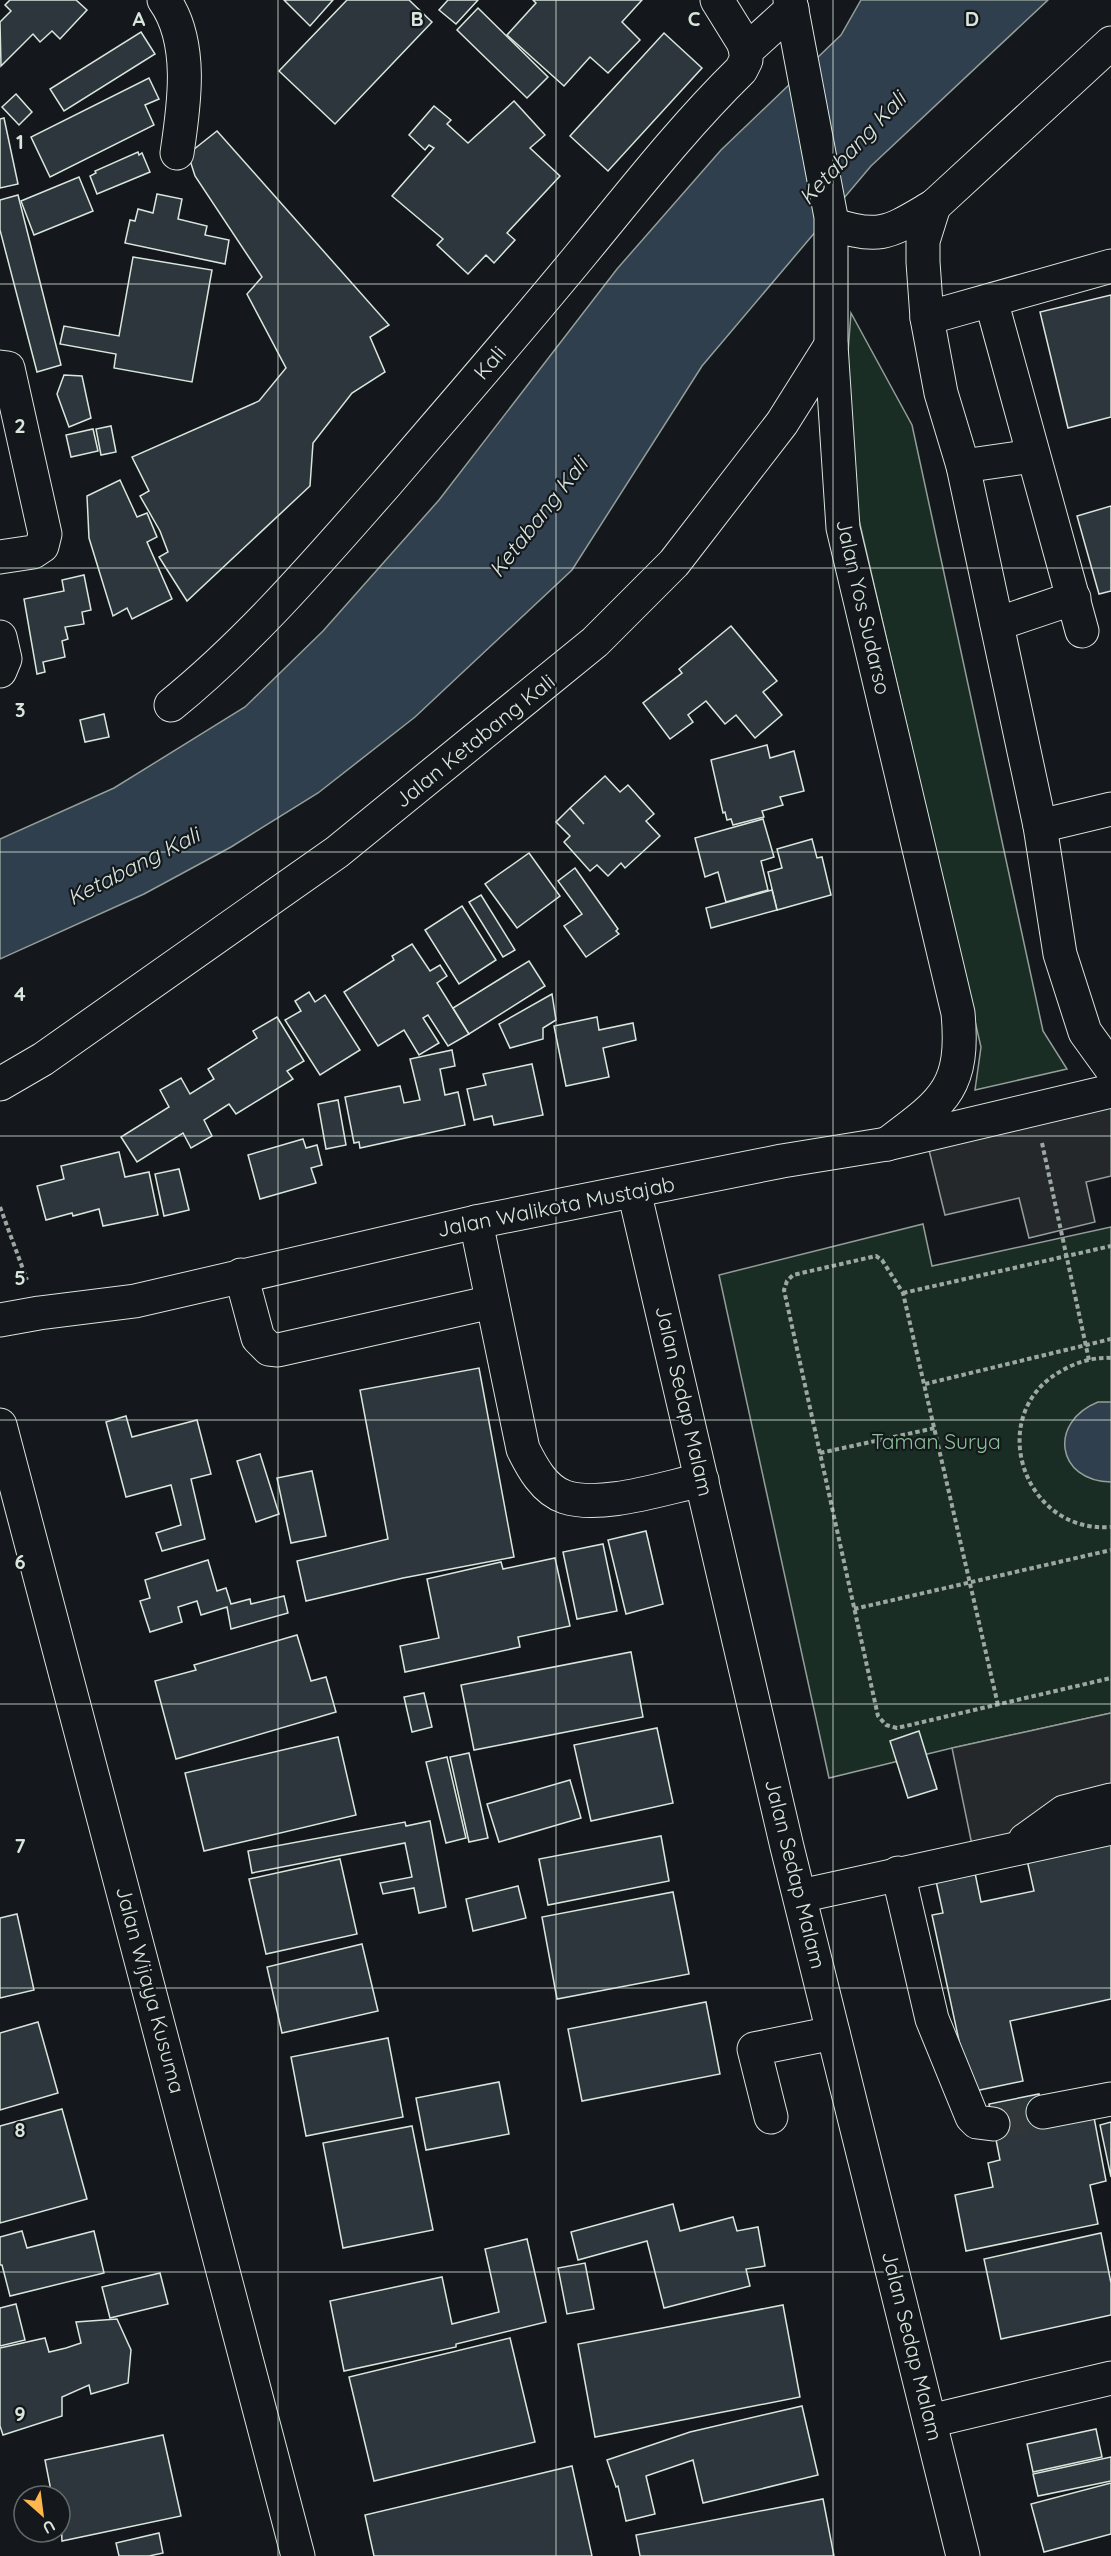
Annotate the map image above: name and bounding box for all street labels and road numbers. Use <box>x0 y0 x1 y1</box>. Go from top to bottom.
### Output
street label: Kali <box>468 340 511 385</box>
street label: Jalan Yos Sudarso <box>831 517 897 697</box>
street label: Jalan Ketabang Kali <box>389 668 560 813</box>
street label: Jalan Walikota Mustajab <box>435 1170 677 1242</box>
street label: Jalan Sedap Malam <box>650 1303 720 1498</box>
street label: Jalan Sedap Malam <box>760 1776 832 1971</box>
street label: Jalan Wijaya Kusuma <box>111 1883 191 2096</box>
street label: Jalan Sedap Malam <box>877 2248 949 2443</box>

